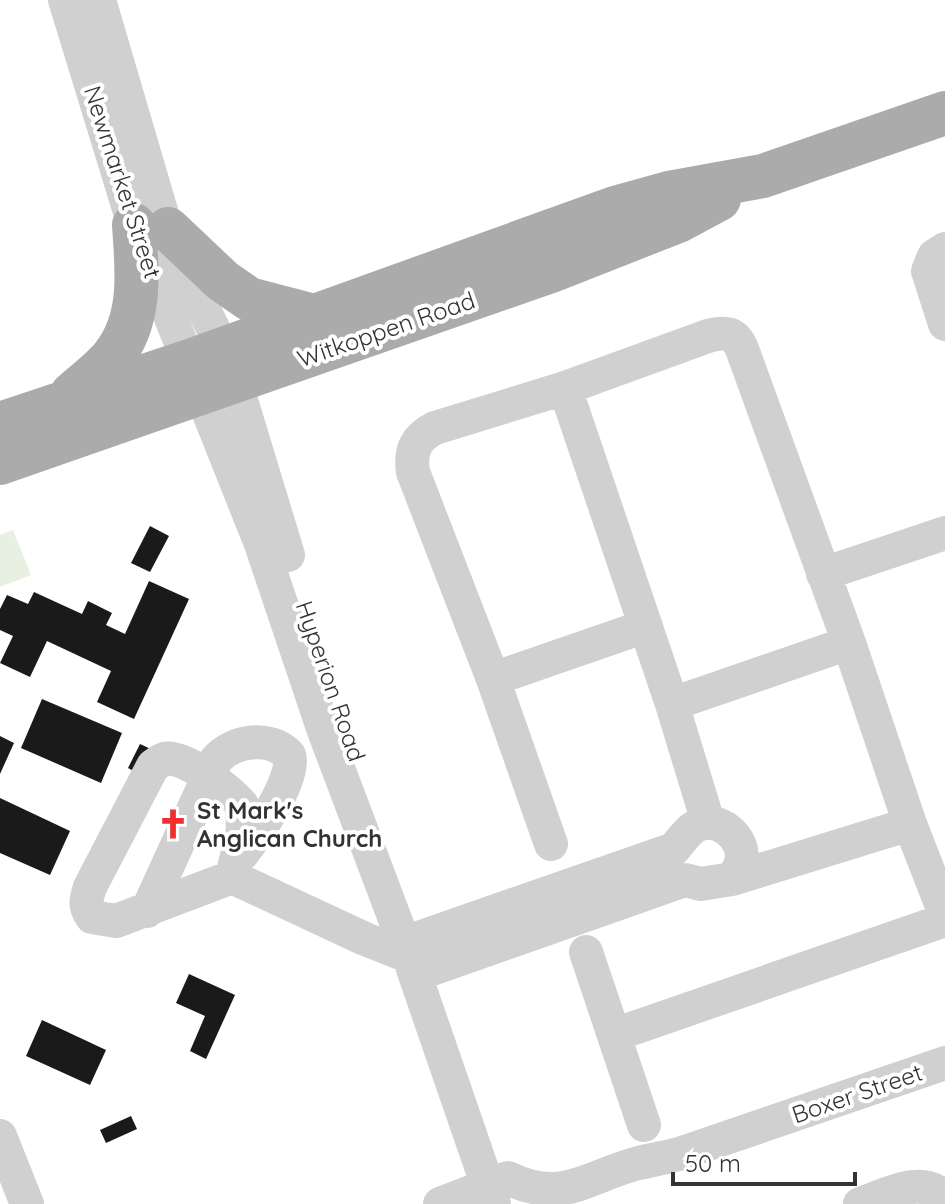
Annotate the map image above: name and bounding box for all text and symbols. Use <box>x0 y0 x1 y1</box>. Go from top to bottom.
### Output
street label: Newmarket Street <box>78 82 168 282</box>
street label: Witkoppen Road <box>293 285 479 373</box>
street label: Hyperion Road <box>289 597 373 765</box>
place label: St Mark's Anglican Church <box>197 795 382 853</box>
church icon: St Mark's Anglican Church <box>156 807 190 841</box>
street label: Boxer Street <box>788 1057 926 1129</box>
scale bar <box>673 1136 855 1186</box>
text: 50 m <box>685 1148 741 1178</box>

